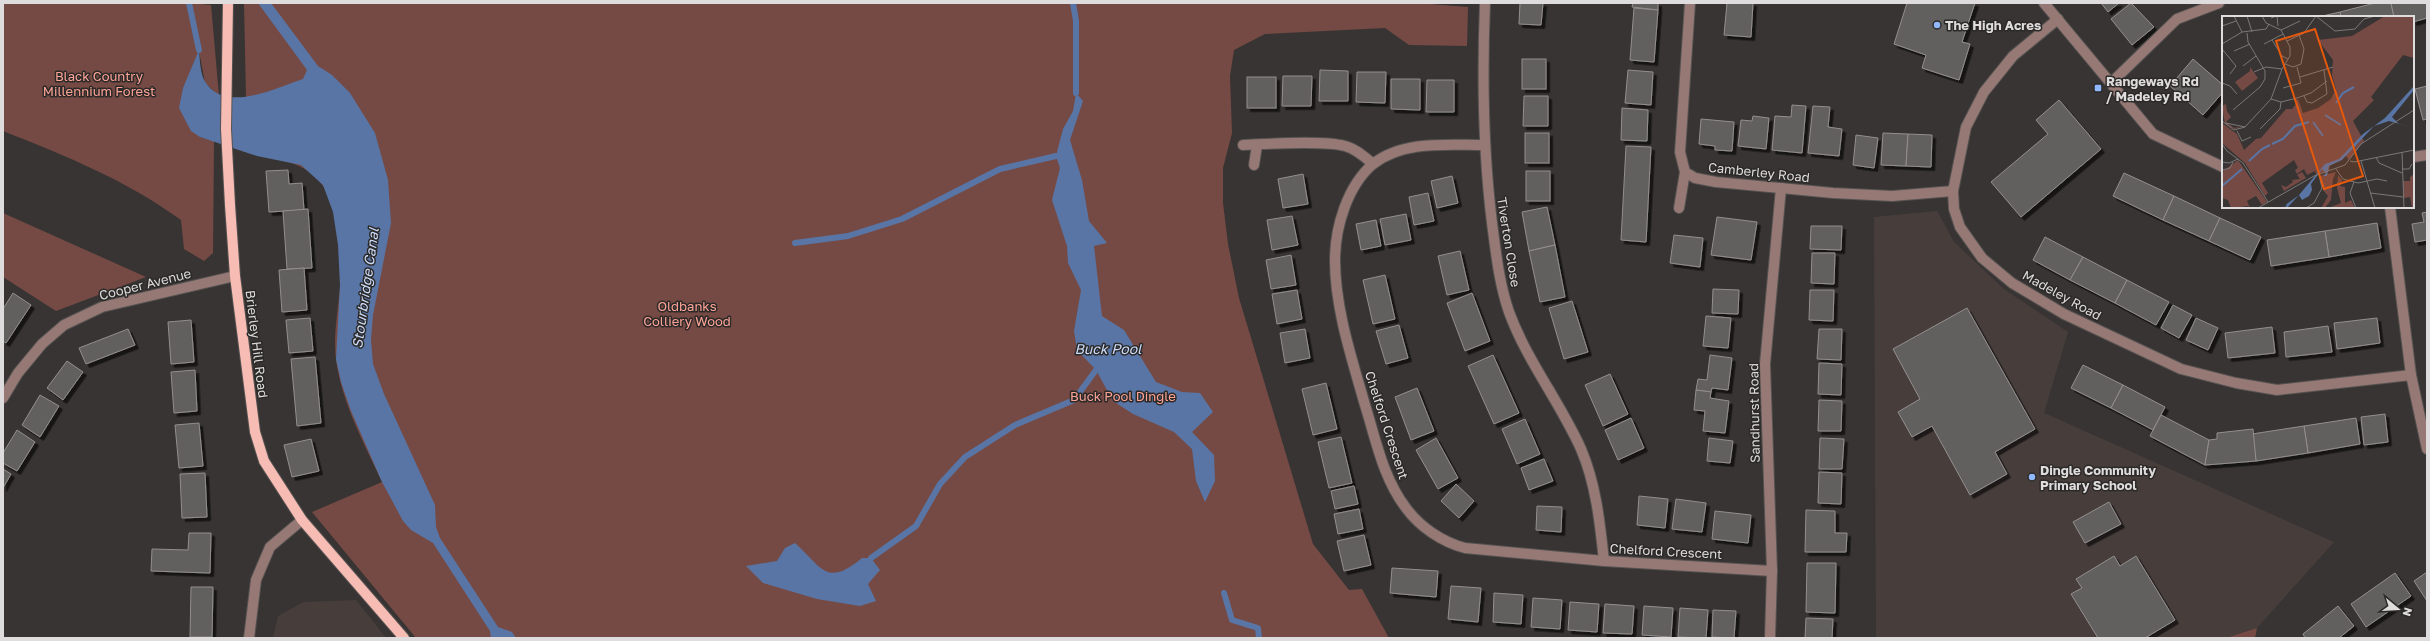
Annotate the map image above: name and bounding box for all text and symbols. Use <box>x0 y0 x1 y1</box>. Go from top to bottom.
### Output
inset map <box>2222 16 2414 208</box>
place label: The High Acres <box>1945 17 2041 33</box>
marker: The High Acres <box>1932 20 1942 30</box>
park label: Black Country Millennium Forest <box>43 68 155 99</box>
place label: Rangeways Rd / Madeley Rd <box>2106 73 2199 104</box>
marker: Rangeways Rd / Madeley Rd <box>2093 83 2103 93</box>
street label: Camberley Road <box>1707 159 1811 185</box>
street label: Tiverton Close <box>1494 196 1524 288</box>
water label: Stourbridge Canal <box>348 226 382 349</box>
street label: Cooper Avenue <box>97 265 193 303</box>
street label: Madeley Road <box>2020 267 2104 323</box>
street label: Brierley Hill Road <box>242 289 272 399</box>
park label: Oldbanks Colliery Wood <box>643 298 731 329</box>
water label: Buck Pool <box>1074 340 1142 357</box>
street label: Sandhurst Road <box>1745 363 1763 463</box>
street label: Chelford Crescent <box>1362 369 1412 481</box>
park label: Buck Pool Dingle <box>1070 388 1176 404</box>
place label: Dingle Community Primary School <box>2040 462 2156 493</box>
marker: Dingle Community Primary School <box>2027 472 2037 482</box>
street label: Chelford Crescent <box>1609 540 1723 562</box>
north arrow <box>2378 589 2418 629</box>
text: N <box>2401 606 2415 618</box>

